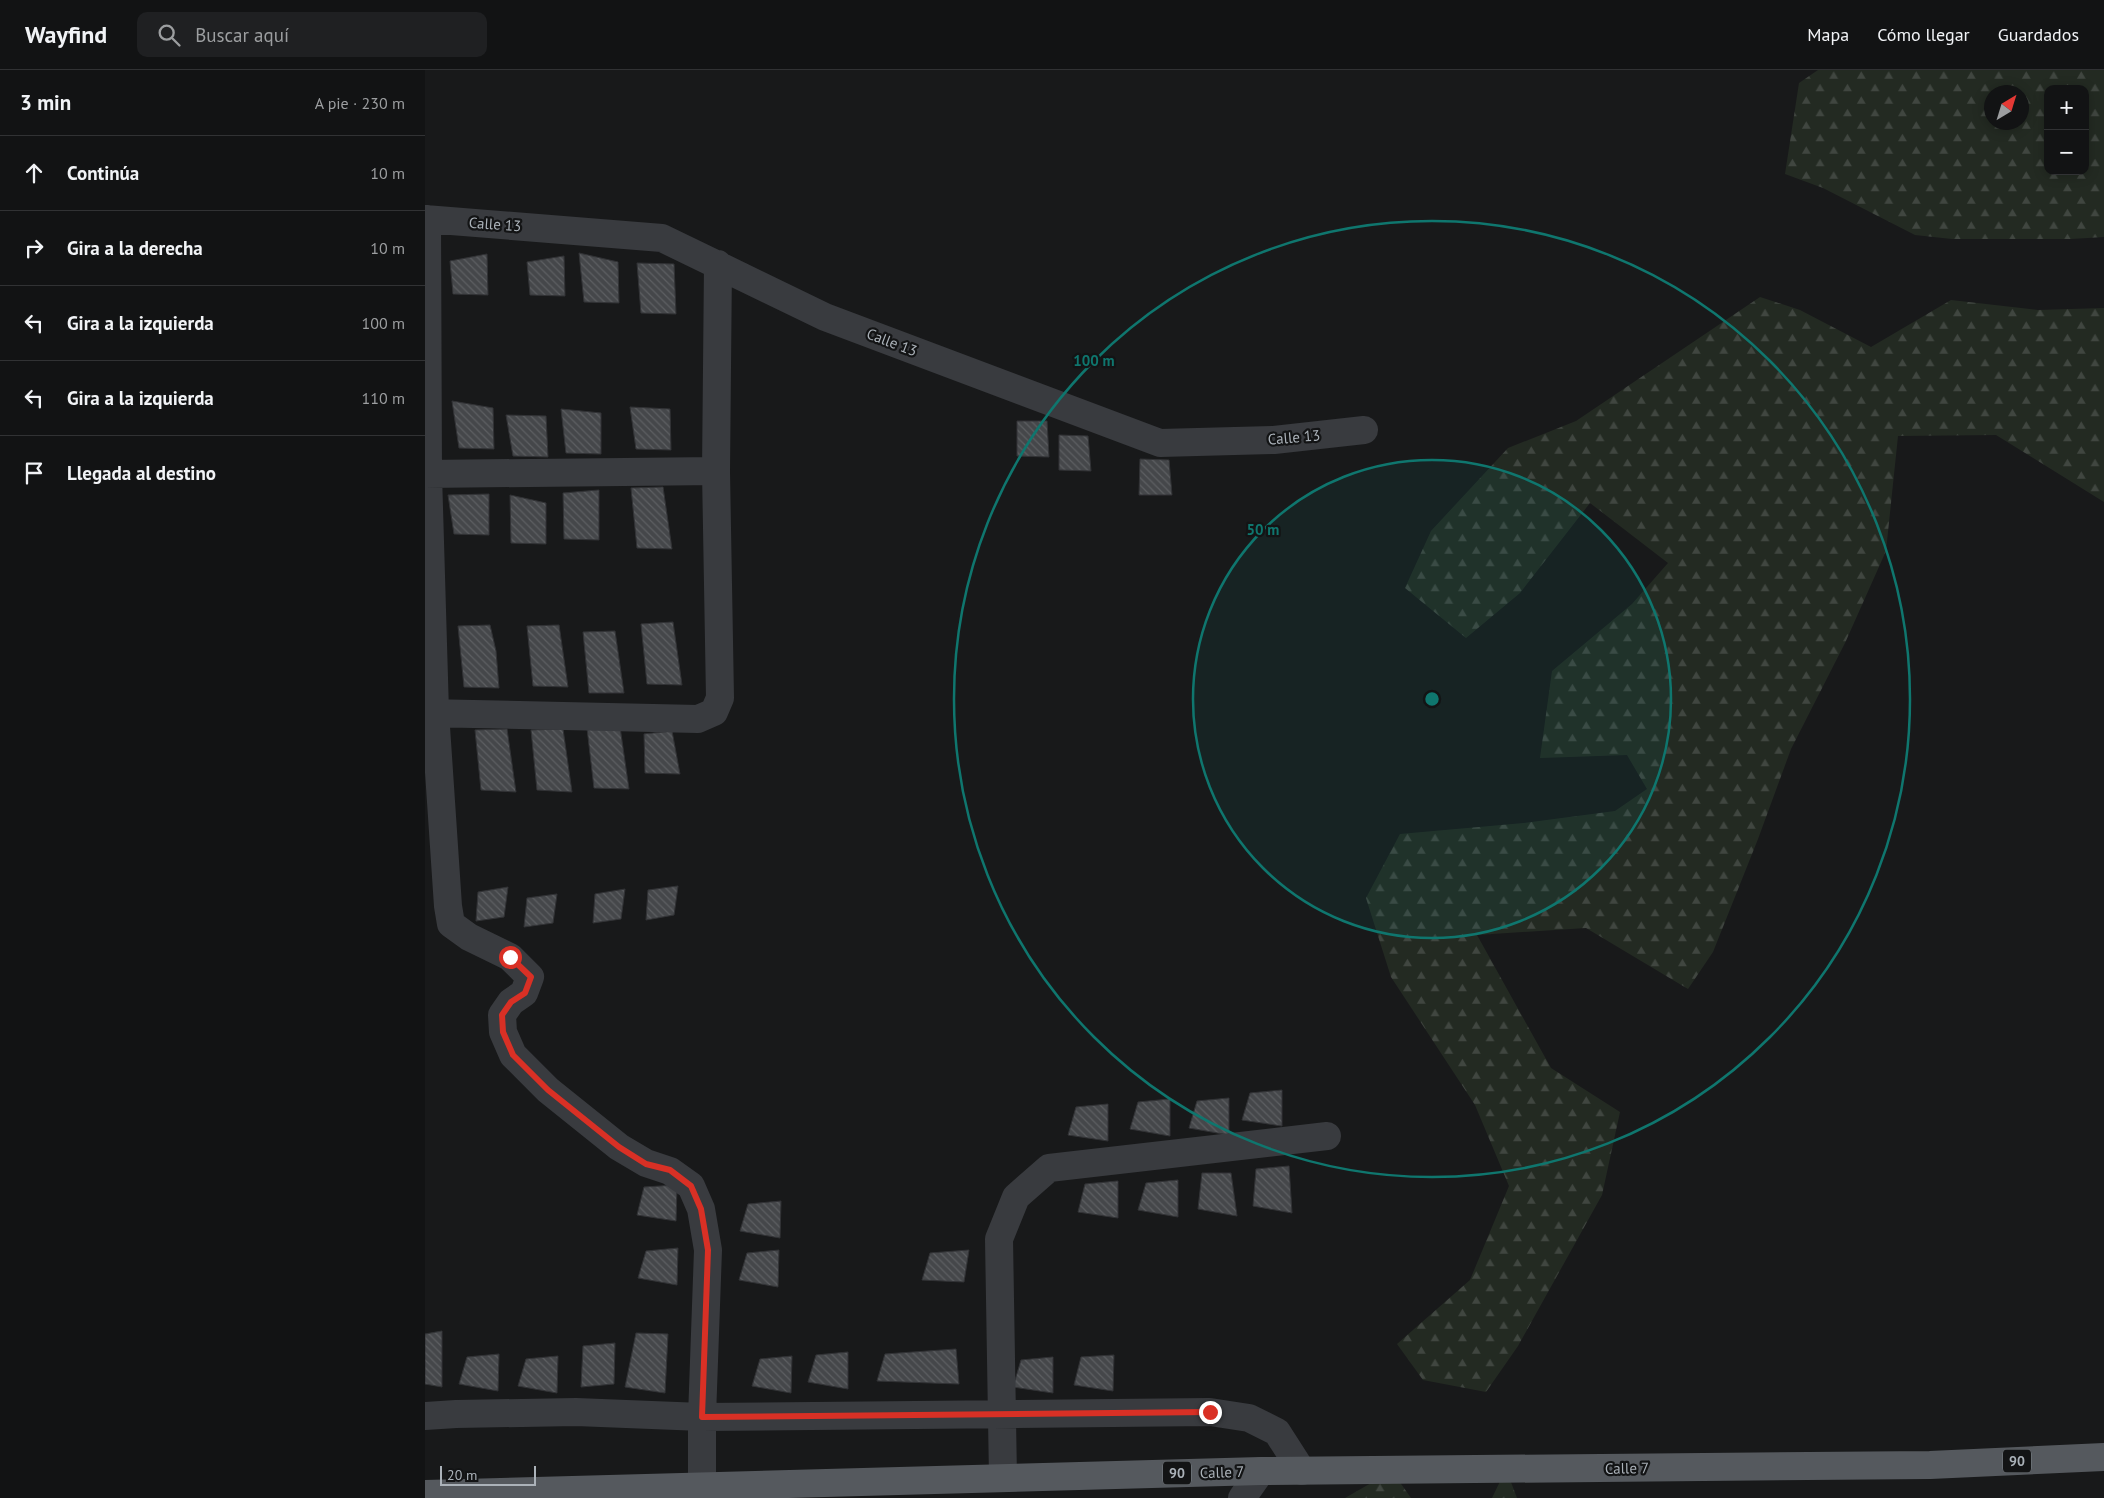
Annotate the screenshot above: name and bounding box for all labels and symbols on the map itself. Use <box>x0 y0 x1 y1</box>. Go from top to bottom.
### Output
north arrow <box>1984 85 2029 130</box>
street label: Calle 13 <box>468 213 522 235</box>
street label: Calle 13 <box>864 324 920 360</box>
text: 100 m <box>1073 351 1115 370</box>
street label: Calle 13 <box>1267 425 1321 449</box>
text: 50 m <box>1247 520 1279 539</box>
centre of rings <box>1423 690 1441 708</box>
route start <box>499 946 522 969</box>
route end <box>1199 1401 1222 1424</box>
road number: 90 <box>2003 1450 2031 1472</box>
street label: Calle 7 <box>1605 1458 1649 1478</box>
road number: 90 <box>1163 1462 1191 1485</box>
street label: Calle 7 <box>1200 1462 1244 1482</box>
scale bar <box>440 1463 536 1486</box>

